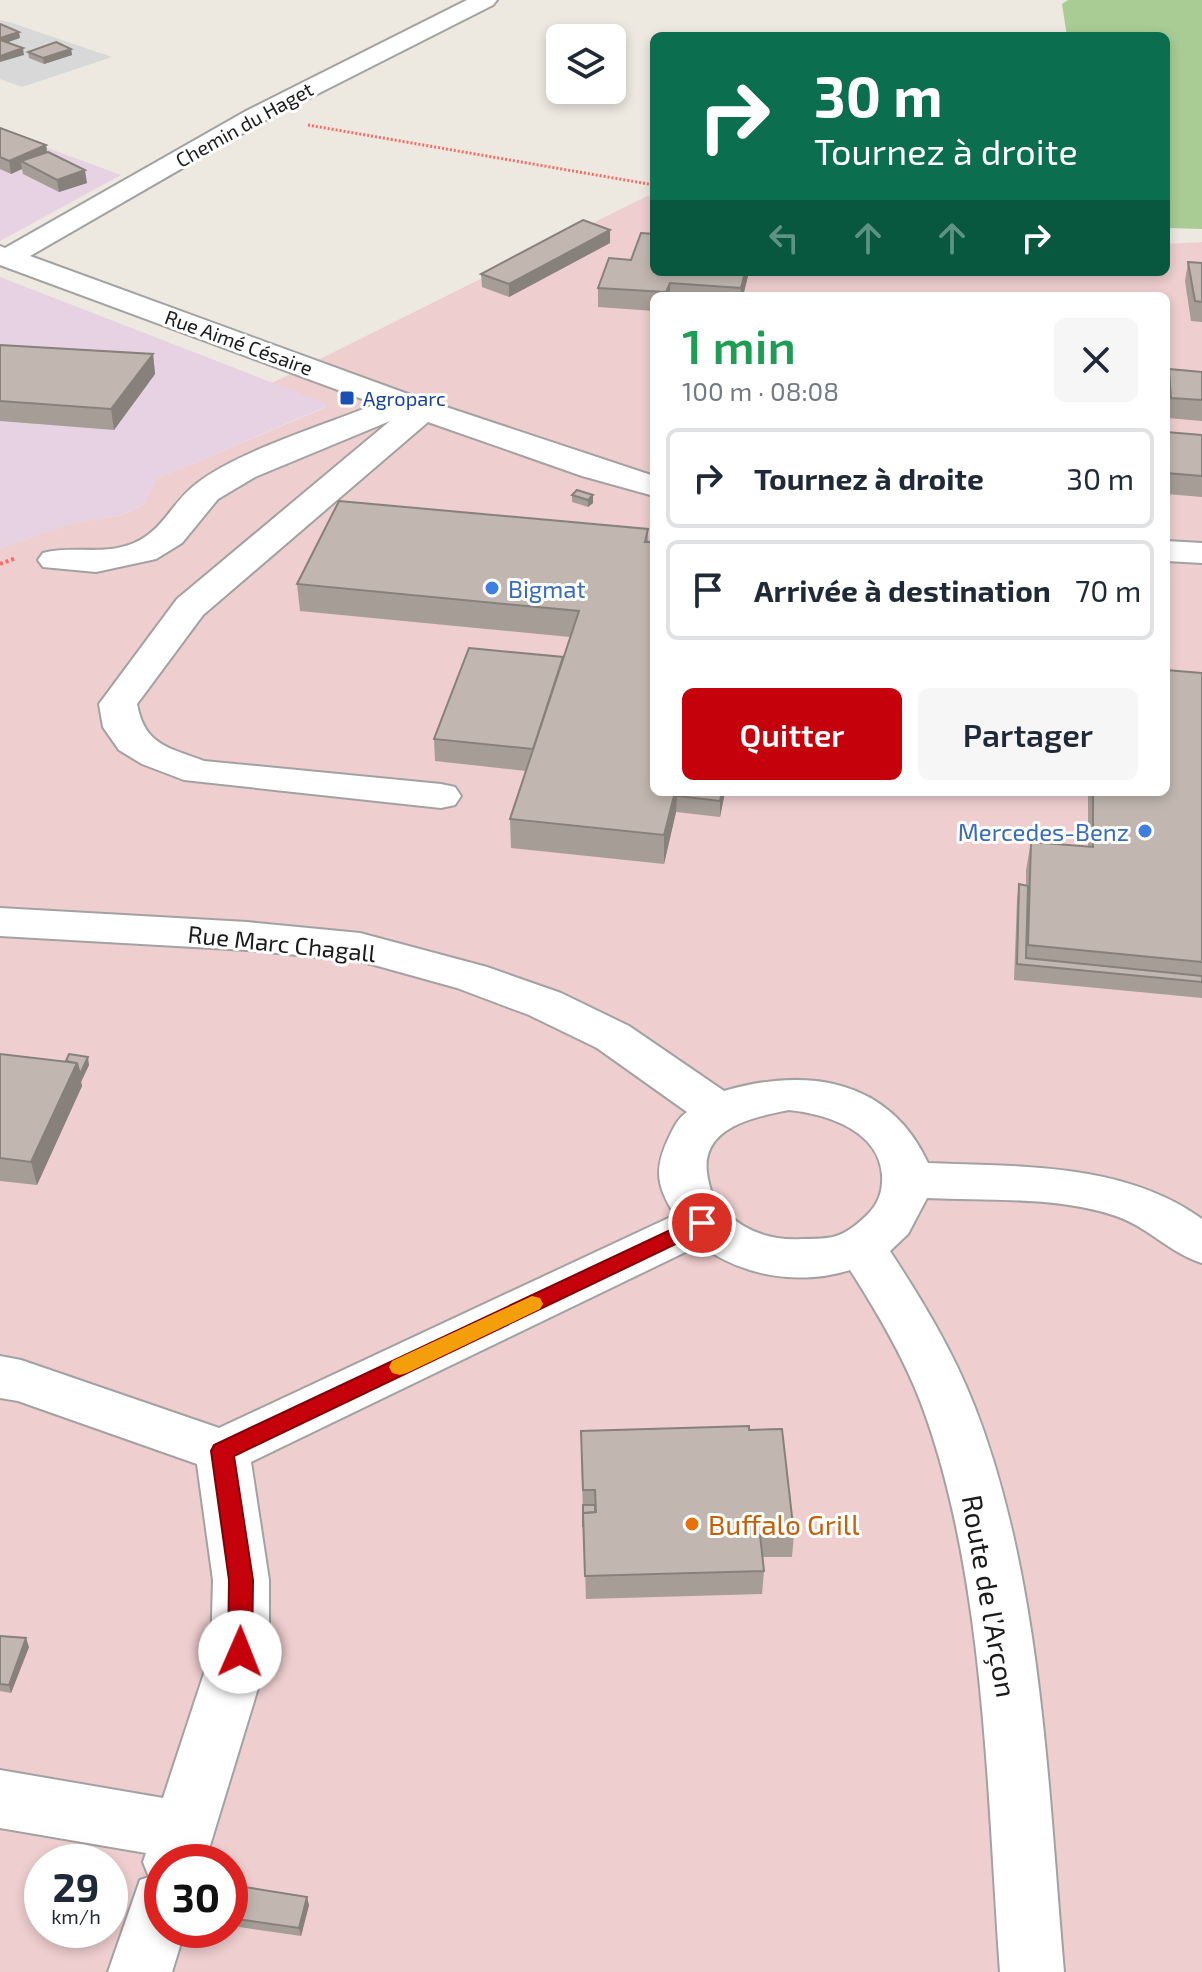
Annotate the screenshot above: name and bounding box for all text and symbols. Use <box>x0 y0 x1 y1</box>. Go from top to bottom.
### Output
map controls <box>546 24 626 104</box>
button: layers <box>546 24 626 104</box>
text: 30 m <box>814 61 943 128</box>
icon: right <box>682 64 786 168</box>
street label: Chemin du Haget <box>171 76 317 172</box>
text: Tournez à droite <box>814 129 1078 172</box>
icon: left <box>762 216 806 260</box>
icon: ahead <box>846 216 890 260</box>
icon: ahead <box>930 216 974 260</box>
icon: right <box>1014 216 1058 260</box>
street label: Rue Aimé Césaire <box>162 304 316 380</box>
text: 1 min <box>682 316 796 374</box>
button: close <box>1054 318 1138 402</box>
text: 100 m · 08:08 <box>682 375 839 406</box>
place label: Agroparc <box>363 386 446 410</box>
marker: Agroparc <box>338 389 356 407</box>
icon: right <box>686 456 730 500</box>
text: Tournez à droite <box>754 460 984 496</box>
text: 30 m <box>1066 460 1134 496</box>
icon: arrive <box>686 568 730 612</box>
text: Arrivée à destination <box>754 572 1051 608</box>
text: 70 m <box>1075 572 1141 608</box>
place label: Bigmat <box>508 574 586 603</box>
marker: Bigmat <box>483 579 501 597</box>
button: Quitter <box>682 688 902 780</box>
button: Partager <box>918 688 1138 780</box>
place label: Mercedes-Benz <box>958 817 1129 846</box>
marker: Mercedes-Benz <box>1136 822 1154 840</box>
street label: Rue Marc Chagall <box>187 919 377 967</box>
pin <box>668 1189 736 1257</box>
icon: arrive <box>680 1201 724 1245</box>
street label: Route de l’Arçon <box>954 1492 1025 1700</box>
place label: Buffalo Grill <box>708 1507 860 1541</box>
marker: Buffalo Grill <box>683 1515 701 1533</box>
position arrow <box>198 1610 282 1694</box>
speed limit sign: 30 <box>144 1844 248 1948</box>
text: 29 <box>53 1862 99 1910</box>
text: km/h <box>51 1904 101 1928</box>

